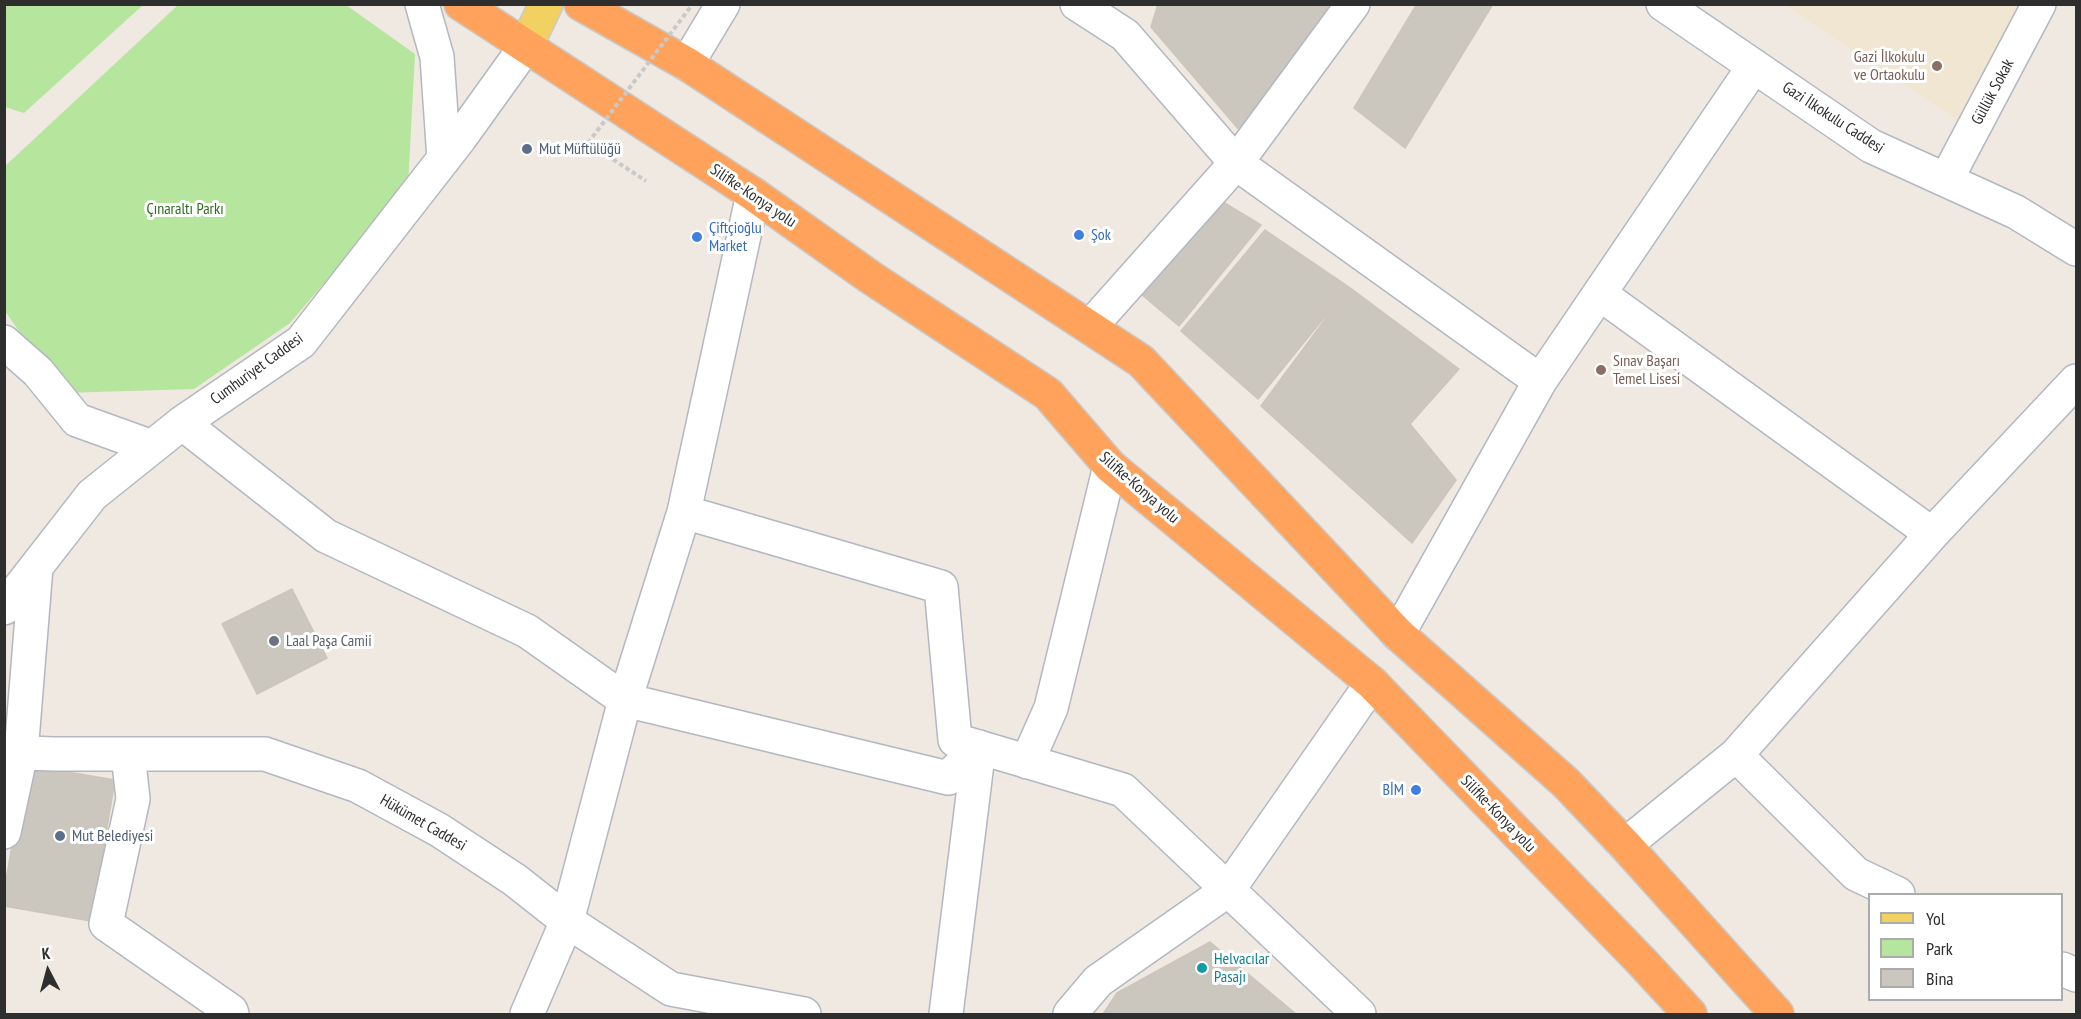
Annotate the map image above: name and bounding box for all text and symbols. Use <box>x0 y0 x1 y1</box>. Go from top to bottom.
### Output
place label: Gazi İlkokulu ve Ortaokulu <box>1854 47 1925 85</box>
street label: Güllük Sokak <box>1968 56 2018 128</box>
marker: Gazi İlkokulu ve Ortaokulu <box>1930 59 1944 73</box>
street label: Gazi İlkokulu Caddesi <box>1779 78 1887 158</box>
place label: Mut Müftülüğü <box>539 139 621 159</box>
marker: Mut Müftülüğü <box>520 142 534 156</box>
street label: Silifke-Konya yolu <box>706 160 800 232</box>
park label: Çınaraltı Parkı <box>146 199 224 219</box>
place label: Çiftçioğlu Market <box>709 218 762 256</box>
place label: Şok <box>1091 225 1111 245</box>
marker: Şok <box>1072 228 1086 242</box>
marker: Çiftçioğlu Market <box>690 230 704 244</box>
street label: Cumhuriyet Caddesi <box>207 329 307 409</box>
place label: Sınav Başarı Temel Lisesi <box>1613 351 1680 389</box>
marker: Sınav Başarı Temel Lisesi <box>1594 363 1608 377</box>
street label: Silifke-Konya yolu <box>1095 448 1183 528</box>
place label: Laal Paşa Camii <box>286 631 372 651</box>
marker: Laal Paşa Camii <box>267 634 281 648</box>
street label: Silifke-Konya yolu <box>1457 772 1539 856</box>
place label: BİM <box>1383 780 1404 800</box>
marker: BİM <box>1409 783 1423 797</box>
street label: Hükümet Caddesi <box>376 791 470 855</box>
place label: Mut Belediyesi <box>72 826 153 846</box>
marker: Mut Belediyesi <box>53 829 67 843</box>
legend <box>1868 893 2063 1001</box>
text: Yol <box>1926 907 1945 930</box>
text: Park <box>1926 937 1953 960</box>
north arrow <box>18 941 78 1001</box>
text: K <box>41 943 51 963</box>
place label: Helvacılar Pasajı <box>1214 949 1269 987</box>
marker: Helvacılar Pasajı <box>1195 961 1209 975</box>
text: Bina <box>1926 967 1954 990</box>

